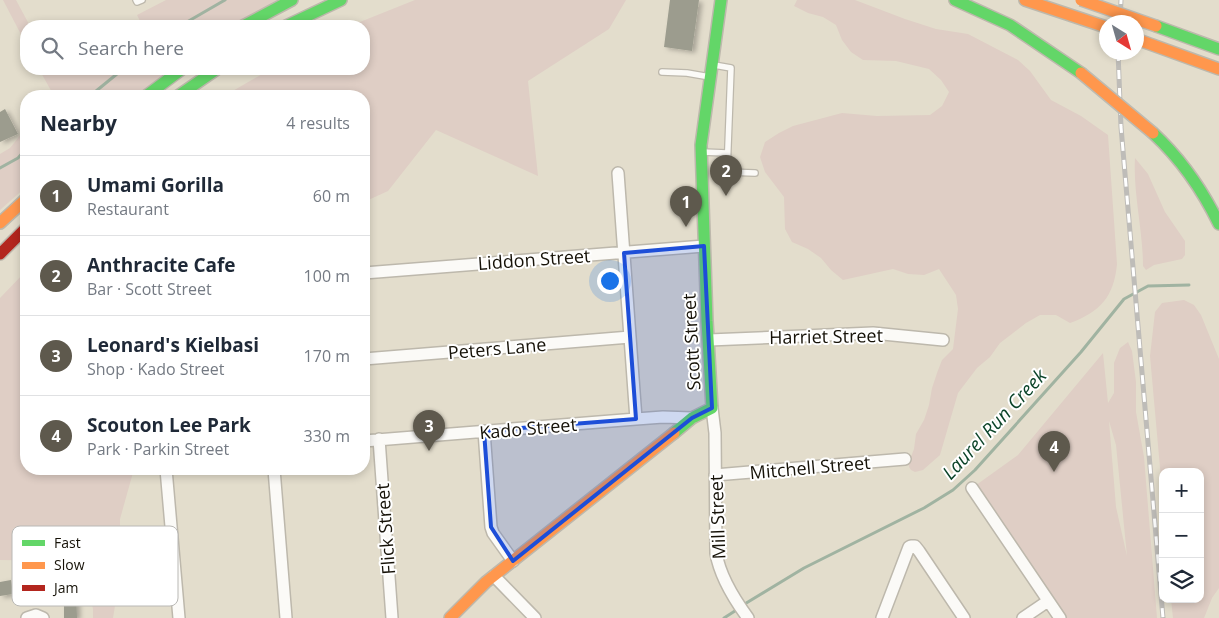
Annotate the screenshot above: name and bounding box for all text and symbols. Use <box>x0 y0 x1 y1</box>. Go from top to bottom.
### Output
north arrow <box>1099 15 1144 60</box>
search box <box>20 20 370 75</box>
icon: search <box>38 34 66 62</box>
text: Search here <box>78 35 184 61</box>
text: Nearby <box>40 109 117 137</box>
text: 4 results <box>286 112 350 134</box>
pin: 2 <box>710 155 742 196</box>
text: Umami Gorilla <box>87 172 224 198</box>
text: 1 <box>51 185 61 207</box>
text: 60 m <box>313 185 350 207</box>
pin: 1 <box>670 186 702 227</box>
text: Restaurant <box>87 198 169 220</box>
street label: Liddon Street <box>477 243 591 275</box>
text: Anthracite Cafe <box>87 252 236 278</box>
text: 2 <box>51 265 61 287</box>
text: 100 m <box>304 265 350 287</box>
your location <box>597 268 623 294</box>
text: Bar · Scott Street <box>87 278 212 300</box>
street label: Scott Street <box>676 293 706 391</box>
street label: Harriet Street <box>769 323 883 349</box>
text: Leonard's Kielbasi <box>87 332 259 358</box>
street label: Peters Lane <box>447 332 547 364</box>
text: 3 <box>51 345 61 367</box>
text: 170 m <box>304 345 350 367</box>
text: Shop · Kado Street <box>87 358 224 380</box>
water label: Laurel Run Creek <box>936 363 1052 485</box>
pin: 3 <box>413 410 445 451</box>
text: Scouton Lee Park <box>87 412 251 438</box>
street label: Kado Street <box>478 412 578 444</box>
text: 4 <box>51 425 61 447</box>
text: 330 m <box>304 425 350 447</box>
pin: 4 <box>1038 431 1070 472</box>
text: Park · Parkin Street <box>87 438 229 460</box>
street label: Mitchell Street <box>749 450 871 484</box>
map controls <box>1159 468 1204 603</box>
button: + <box>1159 468 1204 513</box>
street label: Mill Street <box>704 474 730 560</box>
street label: Flick Street <box>370 483 400 575</box>
button: − <box>1159 513 1204 558</box>
legend <box>12 526 178 606</box>
text: Fast <box>54 533 81 552</box>
text: Slow <box>54 555 85 574</box>
button: layers <box>1159 558 1204 603</box>
text: Jam <box>52 578 79 597</box>

